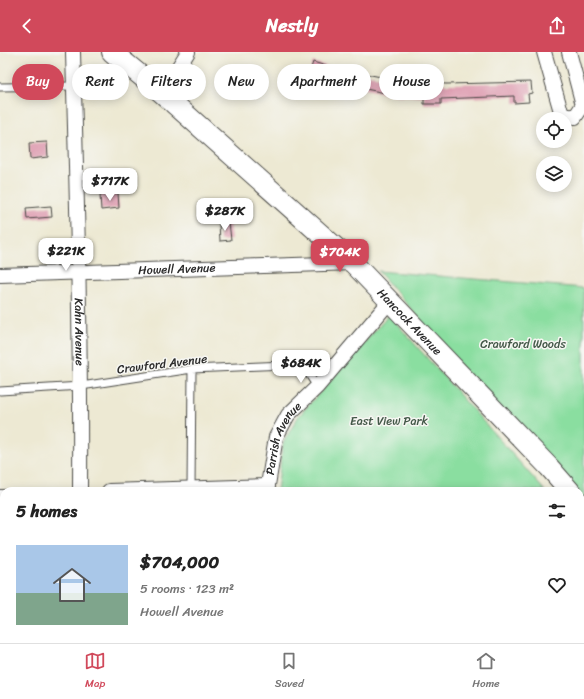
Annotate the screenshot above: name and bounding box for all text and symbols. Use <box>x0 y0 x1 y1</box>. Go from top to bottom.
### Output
text: Nestly <box>266 10 318 42</box>
icon: back <box>16 15 38 37</box>
icon: share <box>546 15 568 37</box>
chip: Buy <box>12 64 64 100</box>
chip: Rent <box>72 64 129 100</box>
chip: Filters <box>137 64 206 100</box>
chip: New <box>214 64 269 100</box>
chip: Apartment <box>277 64 371 100</box>
chip: House <box>379 64 444 100</box>
map controls <box>536 112 572 192</box>
button: locate <box>536 112 572 148</box>
button: layers <box>536 156 572 192</box>
pin: $717K <box>82 168 138 202</box>
text: $717K <box>91 169 129 192</box>
pin: $287K <box>197 198 253 232</box>
text: $287K <box>205 199 245 222</box>
pin: $221K <box>38 238 94 272</box>
text: $221K <box>47 239 85 262</box>
pin: $704K <box>312 239 368 273</box>
text: $704K <box>320 240 360 263</box>
street label: Howell Avenue <box>138 257 216 281</box>
street label: Hancock Avenue <box>371 283 448 361</box>
street label: Kahn Avenue <box>68 298 91 366</box>
park label: Crawford Woods <box>480 333 566 355</box>
street label: Crawford Avenue <box>116 348 208 380</box>
pin: $684K <box>273 350 329 384</box>
text: $684K <box>281 351 321 374</box>
street label: Parrish Avenue <box>259 396 307 477</box>
park label: East View Park <box>350 410 429 432</box>
text: 5 homes <box>16 496 77 526</box>
icon: filters <box>546 500 568 522</box>
text: $704,000 <box>140 547 219 577</box>
icon: home <box>48 561 96 609</box>
icon: heart <box>546 574 568 596</box>
text: 5 rooms · 123 m² <box>140 577 234 600</box>
text: Howell Avenue <box>140 600 224 623</box>
tab: Map <box>84 650 106 693</box>
tab: Saved <box>275 650 304 693</box>
tab: Home <box>472 650 500 693</box>

